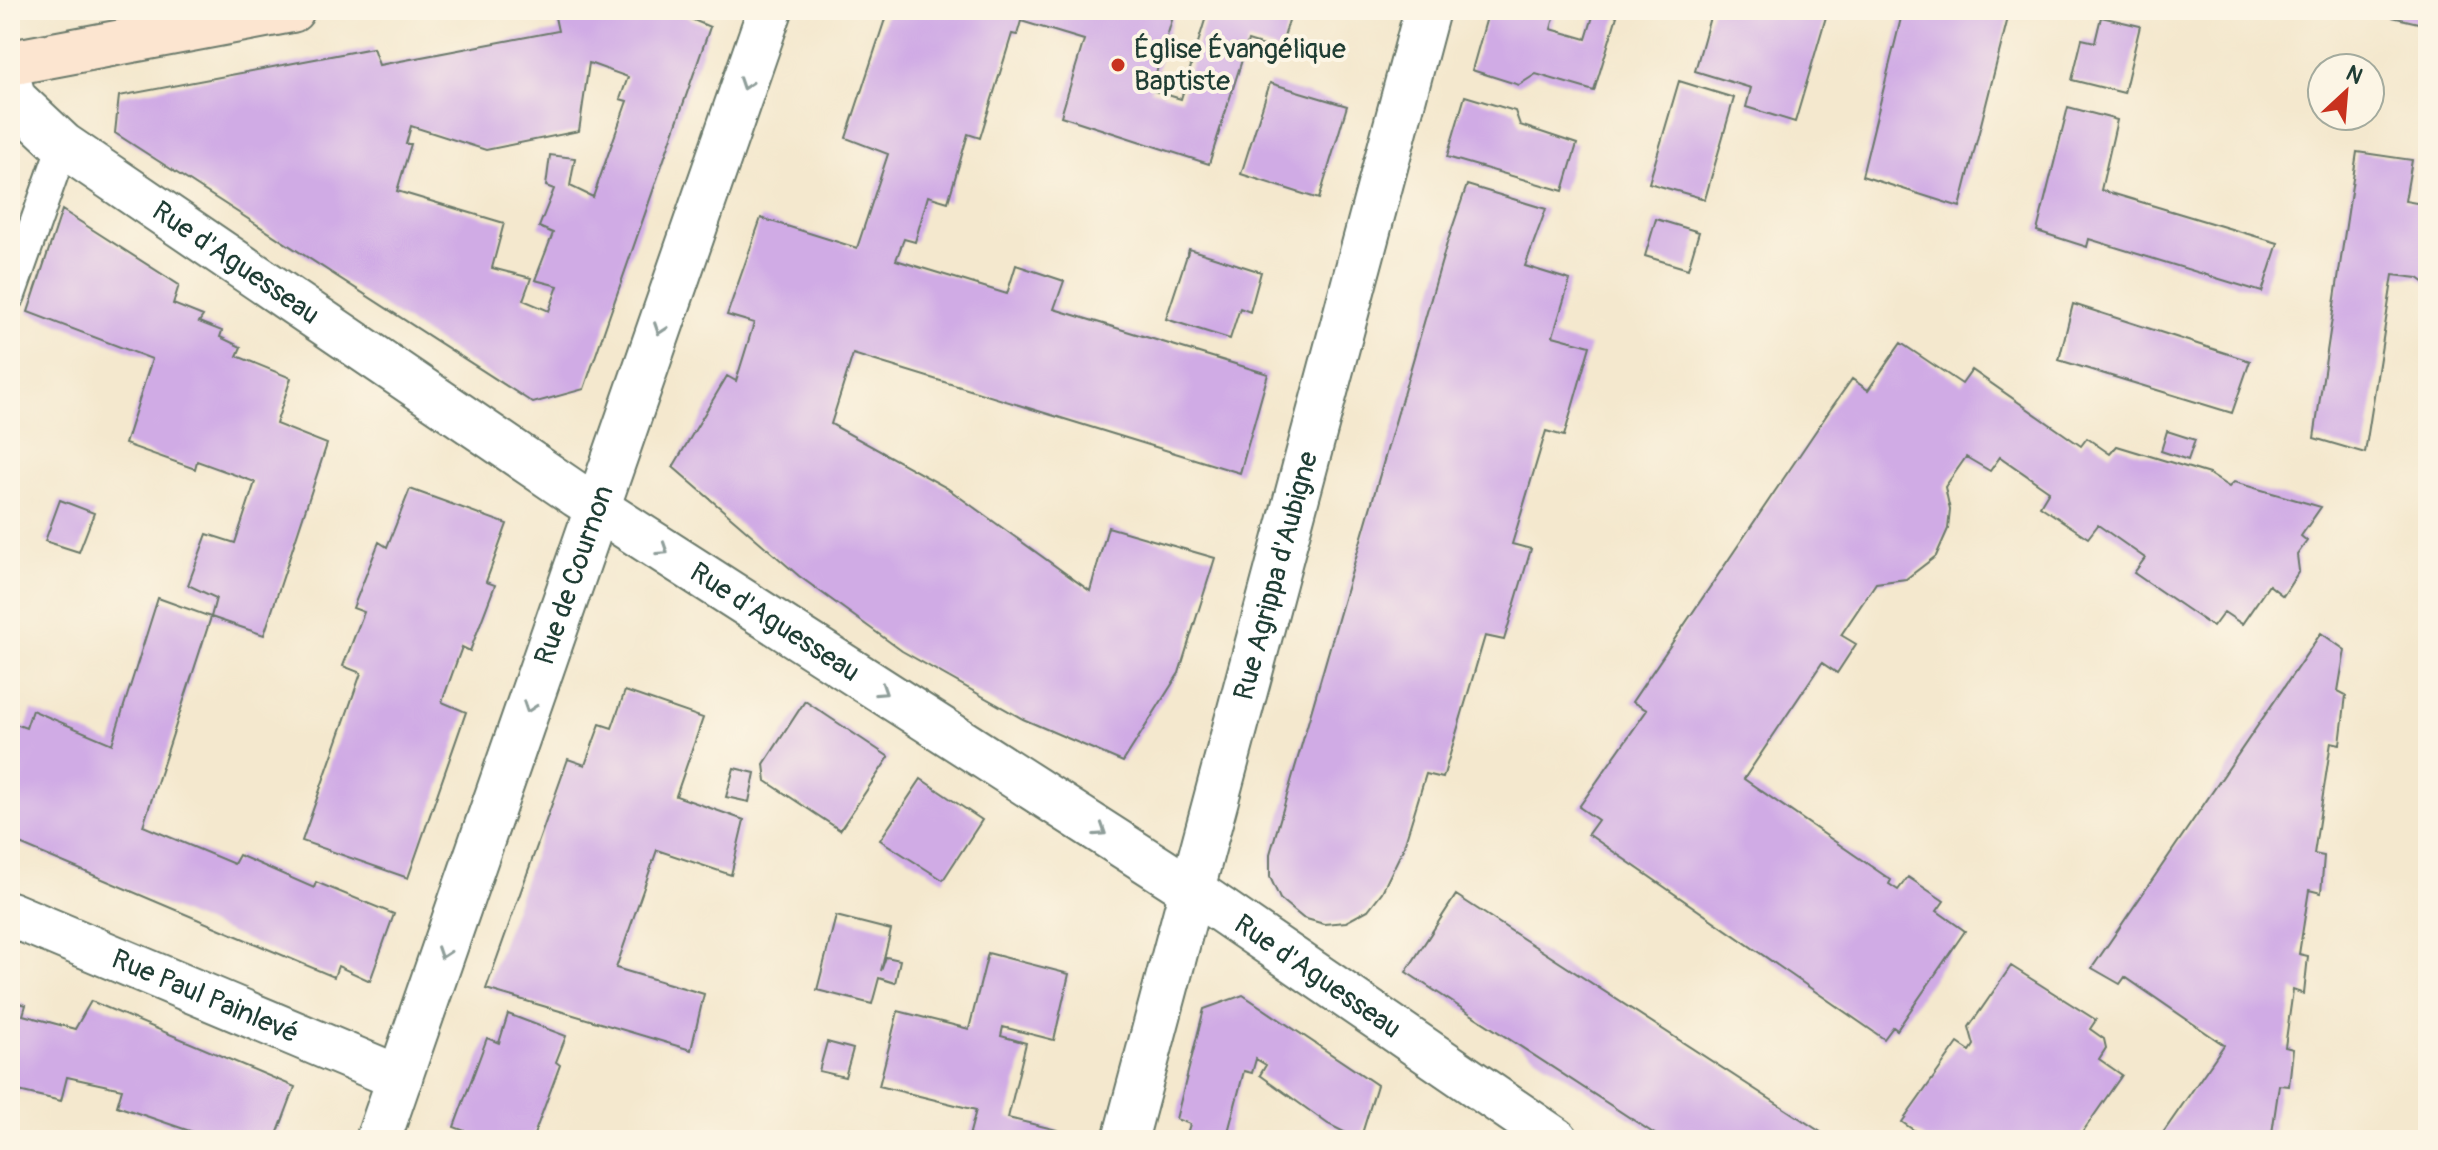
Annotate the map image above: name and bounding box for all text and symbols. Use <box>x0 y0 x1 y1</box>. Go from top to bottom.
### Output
place label: Église Évangélique Baptiste <box>1134 32 1346 99</box>
north arrow <box>2306 52 2386 132</box>
marker: Église Évangélique Baptiste <box>1109 56 1127 74</box>
text: N <box>2342 59 2367 91</box>
one-way arrow <box>738 76 754 90</box>
street label: Rue d'Aguesseau <box>145 193 326 332</box>
one-way arrow <box>653 322 669 336</box>
street label: Rue Agrippa d'Aubigne <box>1226 447 1326 704</box>
street label: Rue de Cournon <box>527 481 621 669</box>
one-way arrow <box>654 541 669 556</box>
street label: Rue d'Aguesseau <box>683 555 867 690</box>
one-way arrow <box>873 681 888 696</box>
one-way arrow <box>522 699 538 713</box>
one-way arrow <box>1092 822 1106 837</box>
street label: Rue d'Aguesseau <box>1227 907 1408 1046</box>
street label: Rue Paul Painlevé <box>107 941 304 1051</box>
one-way arrow <box>437 945 453 959</box>

